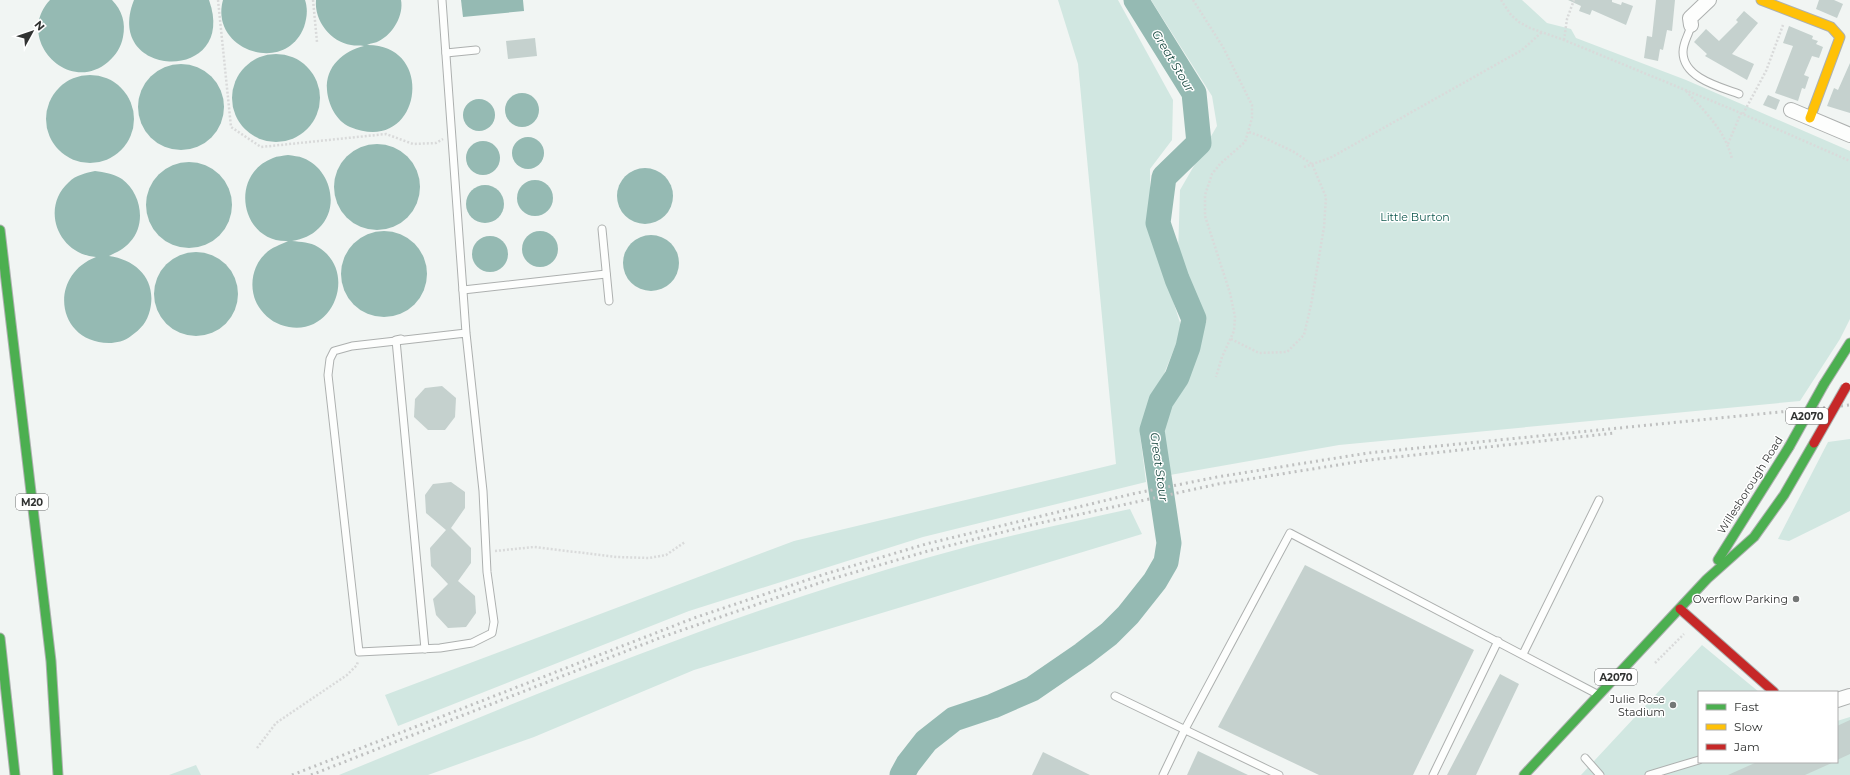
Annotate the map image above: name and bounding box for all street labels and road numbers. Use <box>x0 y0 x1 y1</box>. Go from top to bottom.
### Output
road number: A2070 <box>1786 408 1828 424</box>
street label: Willesborough Road <box>1714 434 1786 536</box>
road number: M20 <box>16 494 48 510</box>
road number: A2070 <box>1595 669 1637 685</box>

